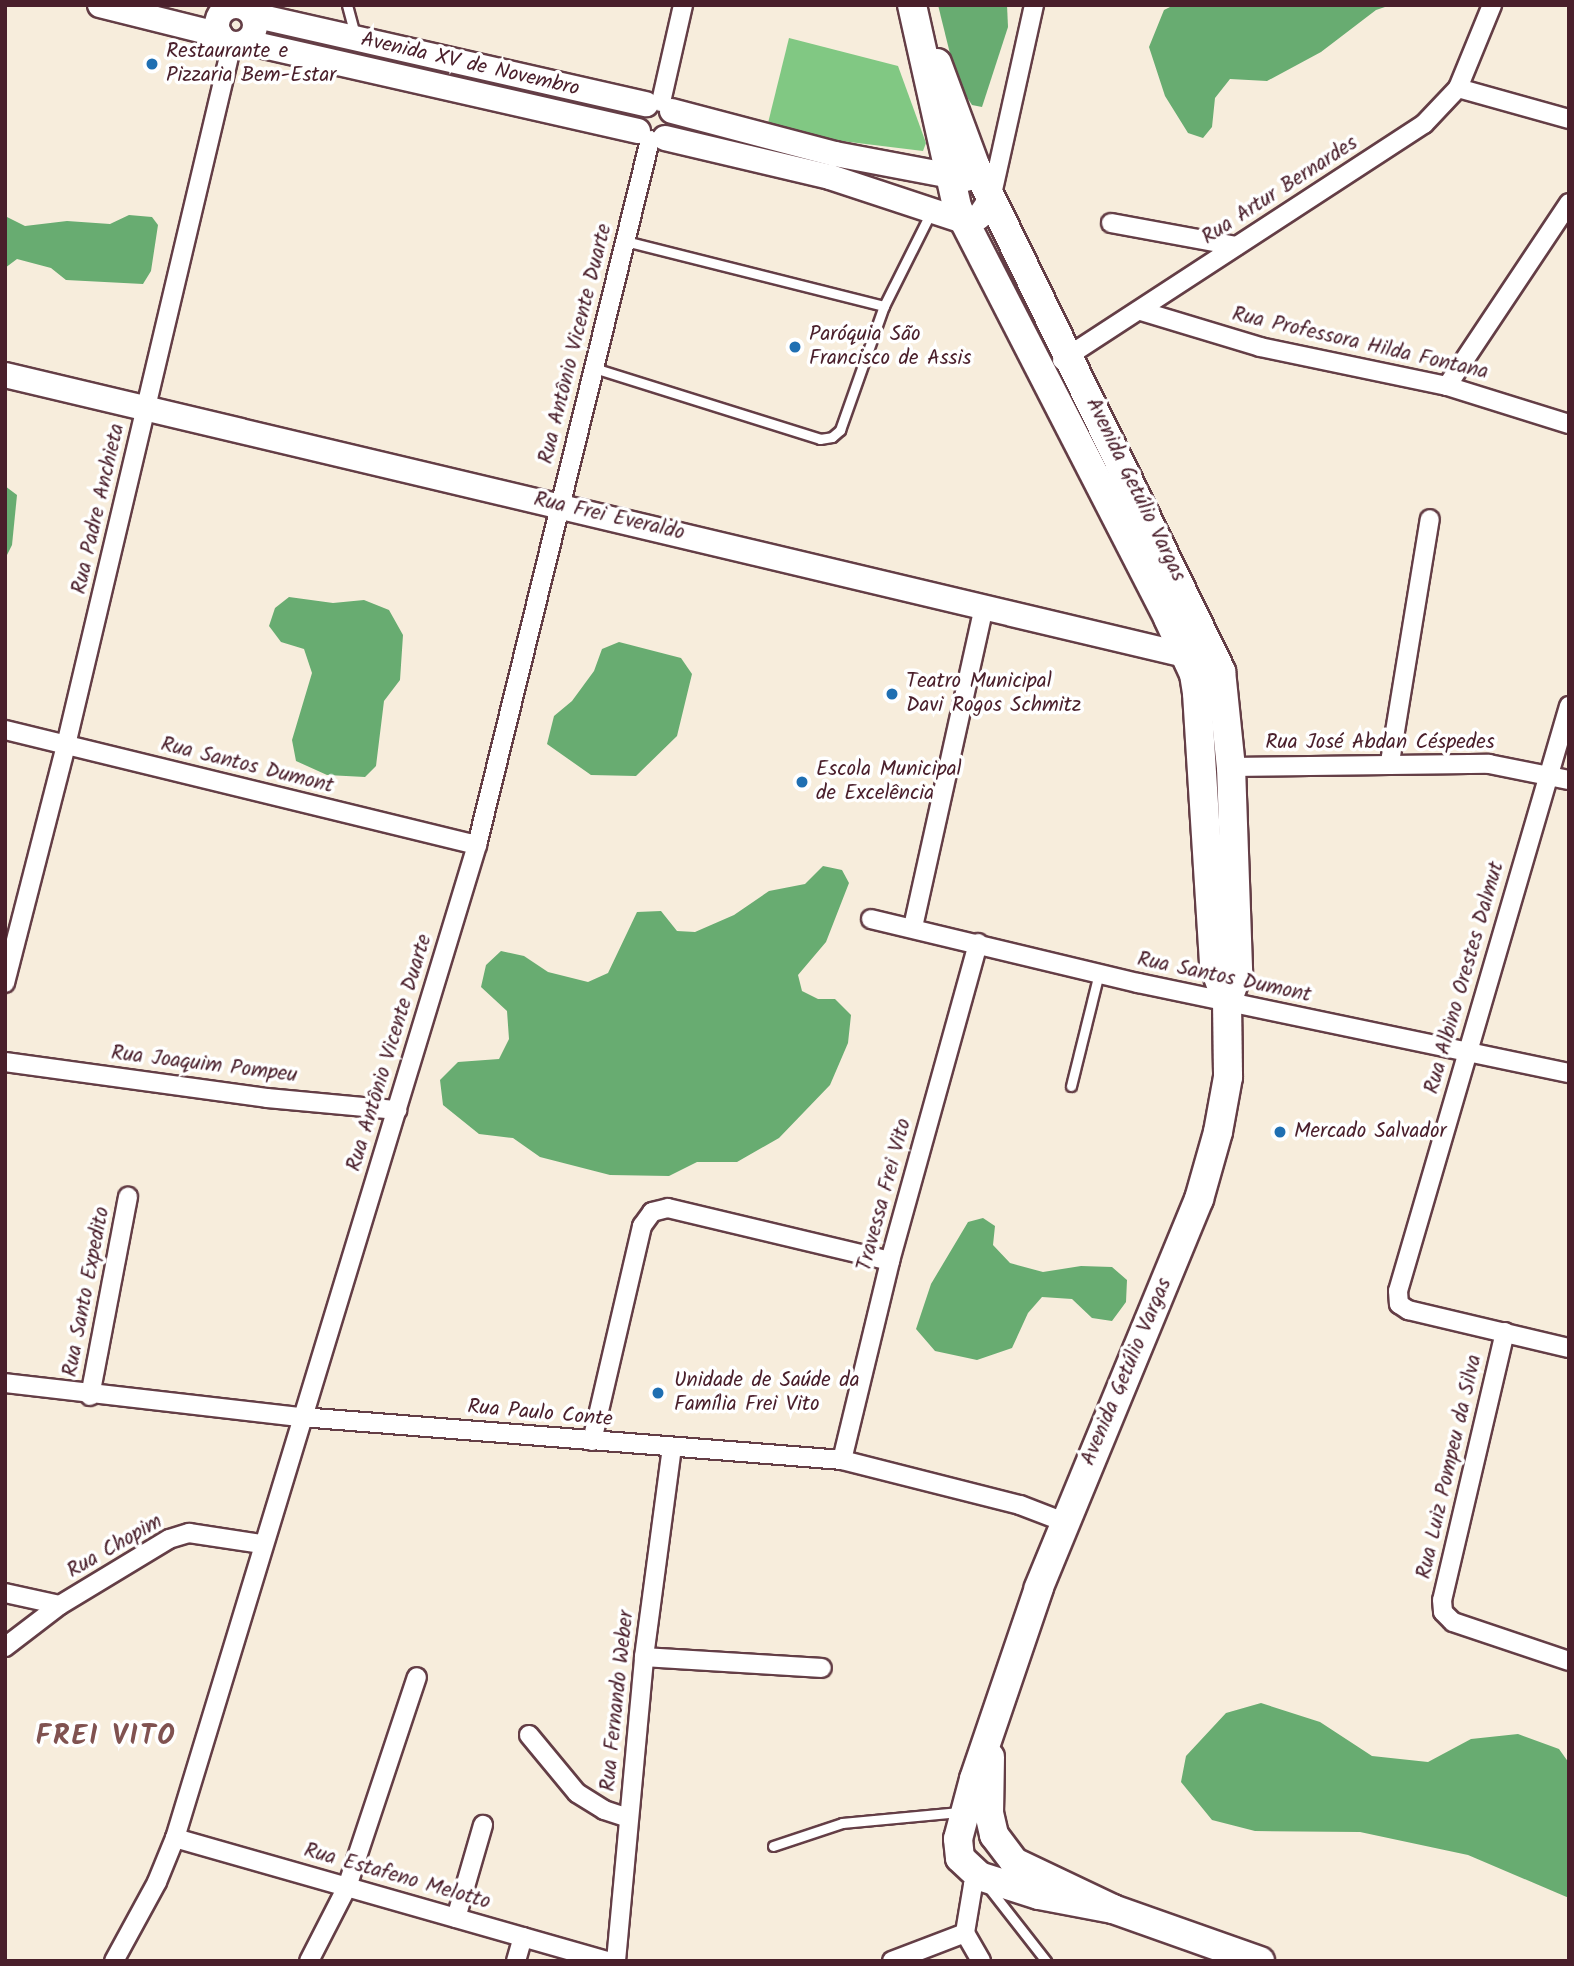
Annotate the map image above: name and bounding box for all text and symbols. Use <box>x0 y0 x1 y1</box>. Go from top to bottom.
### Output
street label: Avenida XV de Novembro <box>358 28 582 102</box>
place label: Restaurante e Pizzaria Bem-Estar <box>166 39 336 89</box>
marker: Restaurante e Pizzaria Bem-Estar <box>144 56 160 72</box>
street label: Rua Artur Bernardes <box>1197 131 1363 251</box>
street label: Rua Antônio Vicente Duarte <box>534 221 618 467</box>
street label: Rua Professora Hilda Fontana <box>1229 302 1491 386</box>
place label: Paróquia São Francisco de Assis <box>809 322 971 372</box>
marker: Paróquia São Francisco de Assis <box>787 339 803 355</box>
street label: Avenida Getúlio Vargas <box>1080 394 1190 586</box>
street label: Rua Padre Anchieta <box>67 421 131 597</box>
street label: Rua Frei Everaldo <box>531 487 687 547</box>
place label: Teatro Municipal Davi Rogos Schmitz <box>906 669 1081 719</box>
marker: Teatro Municipal Davi Rogos Schmitz <box>884 686 900 702</box>
street label: Rua José Abdan Céspedes <box>1265 730 1495 756</box>
street label: Rua Santos Dumont <box>158 732 336 800</box>
place label: Escola Municipal de Excelência <box>816 757 962 807</box>
marker: Escola Municipal de Excelência <box>794 774 810 790</box>
street label: Rua Albino Orestes Dalmut <box>1420 859 1510 1097</box>
street label: Rua Antônio Vicente Duarte <box>342 931 438 1175</box>
street label: Rua Santos Dumont <box>1135 947 1313 1009</box>
street label: Rua Joaquim Pompeu <box>110 1041 298 1089</box>
street label: Travessa Frei Vito <box>852 1116 918 1274</box>
place label: Mercado Salvador <box>1294 1119 1446 1145</box>
marker: Mercado Salvador <box>1272 1124 1288 1140</box>
street label: Rua Santo Expedito <box>58 1205 116 1379</box>
street label: Avenida Getúlio Vargas <box>1076 1274 1178 1470</box>
street label: Rua Luiz Pompeu da Silva <box>1412 1352 1488 1582</box>
place label: Unidade de Saúde da Família Frei Vito <box>674 1368 860 1418</box>
marker: Unidade de Saúde da Família Frei Vito <box>648 1383 668 1403</box>
street label: Rua Paulo Conte <box>466 1395 614 1433</box>
street label: Rua Chopim <box>63 1510 167 1584</box>
street label: Rua Fernando Weber <box>596 1609 640 1793</box>
district label: FREI VITO <box>37 1720 175 1754</box>
street label: Rua Estafeno Melotto <box>301 1838 493 1916</box>

